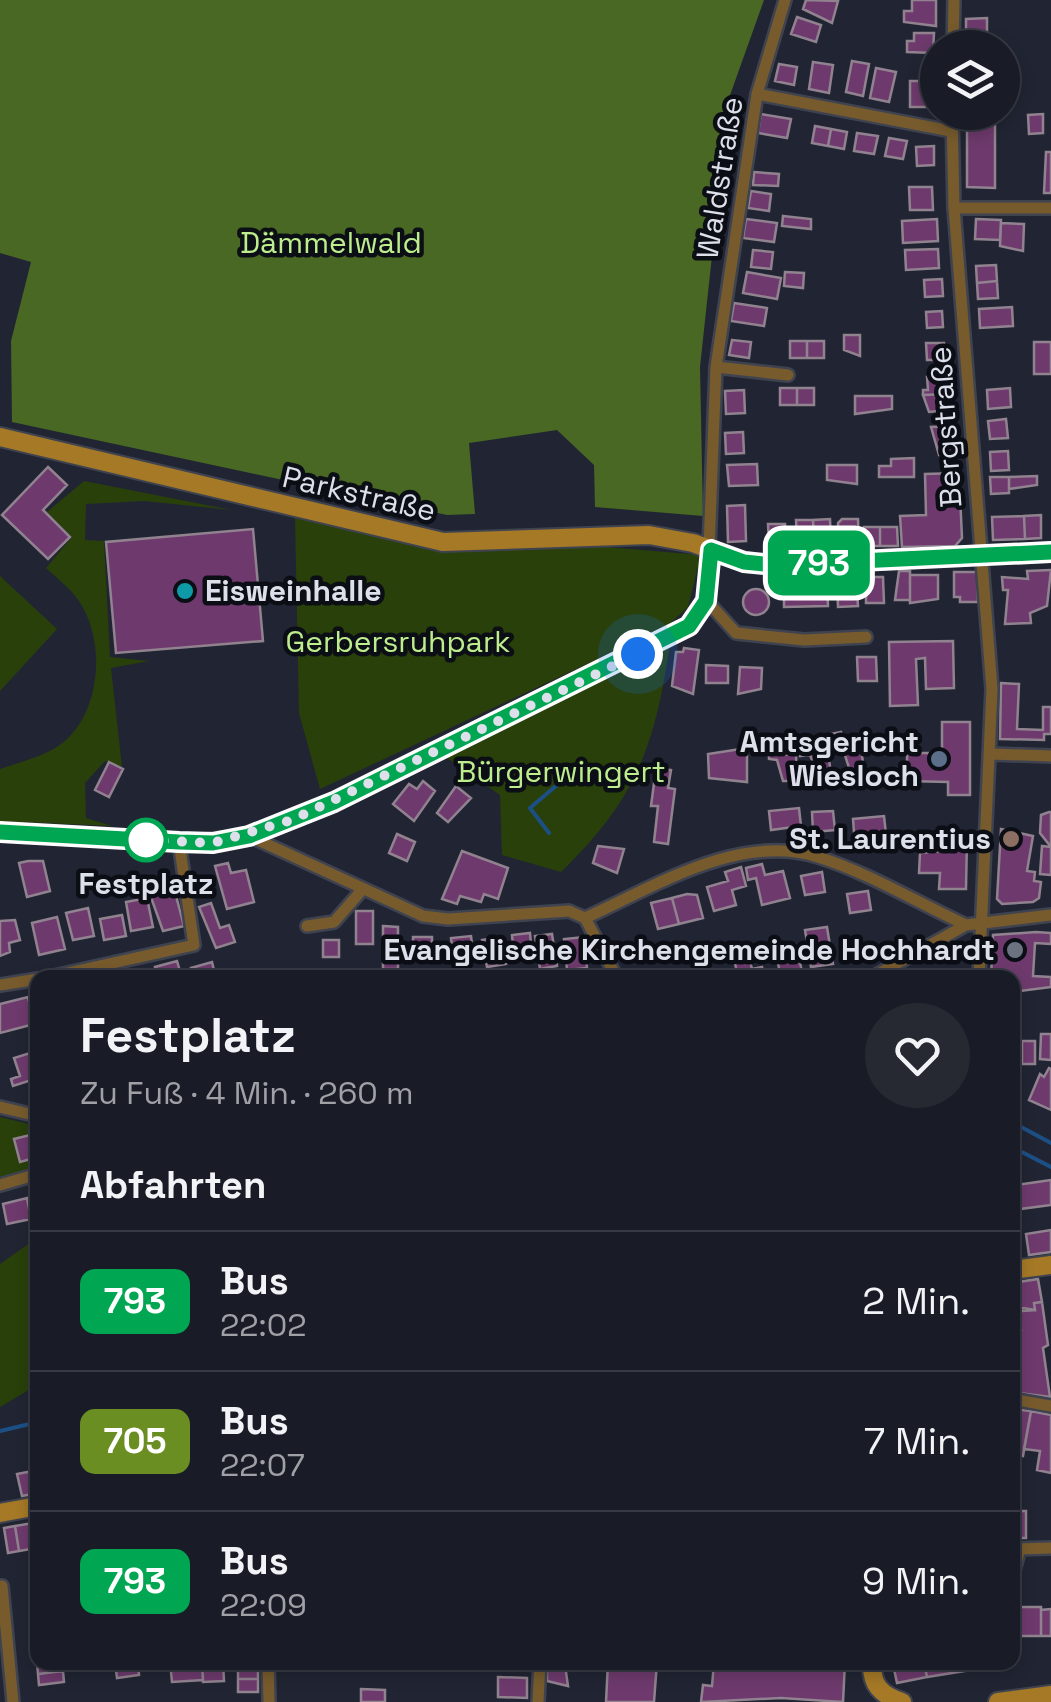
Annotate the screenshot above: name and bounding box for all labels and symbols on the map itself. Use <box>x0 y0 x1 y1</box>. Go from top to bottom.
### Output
street label: Waldstraße <box>687 94 752 262</box>
park label: Dämmelwald <box>240 223 422 262</box>
street label: Bergstraße <box>920 345 971 509</box>
street label: Parkstraße <box>279 457 439 530</box>
line badge: 793 <box>762 530 876 596</box>
place label: Eisweinhalle <box>205 571 382 610</box>
marker: Eisweinhalle <box>174 580 196 602</box>
park label: Gerbersruhpark <box>286 622 510 661</box>
your location <box>613 629 663 679</box>
place label: Amtsgericht Wiesloch <box>740 722 919 795</box>
marker: Amtsgericht Wiesloch <box>928 748 950 770</box>
park label: Bürgerwingert <box>456 752 666 791</box>
marker: Festplatz <box>125 819 167 861</box>
place label: St. Laurentius <box>789 819 991 858</box>
marker: St. Laurentius <box>1000 828 1022 850</box>
place label: Festplatz <box>79 864 213 903</box>
place label: Evangelische Kirchengemeinde Hochhardt <box>383 930 995 969</box>
marker: Evangelische Kirchengemeinde Hochhardt <box>1004 939 1026 961</box>

